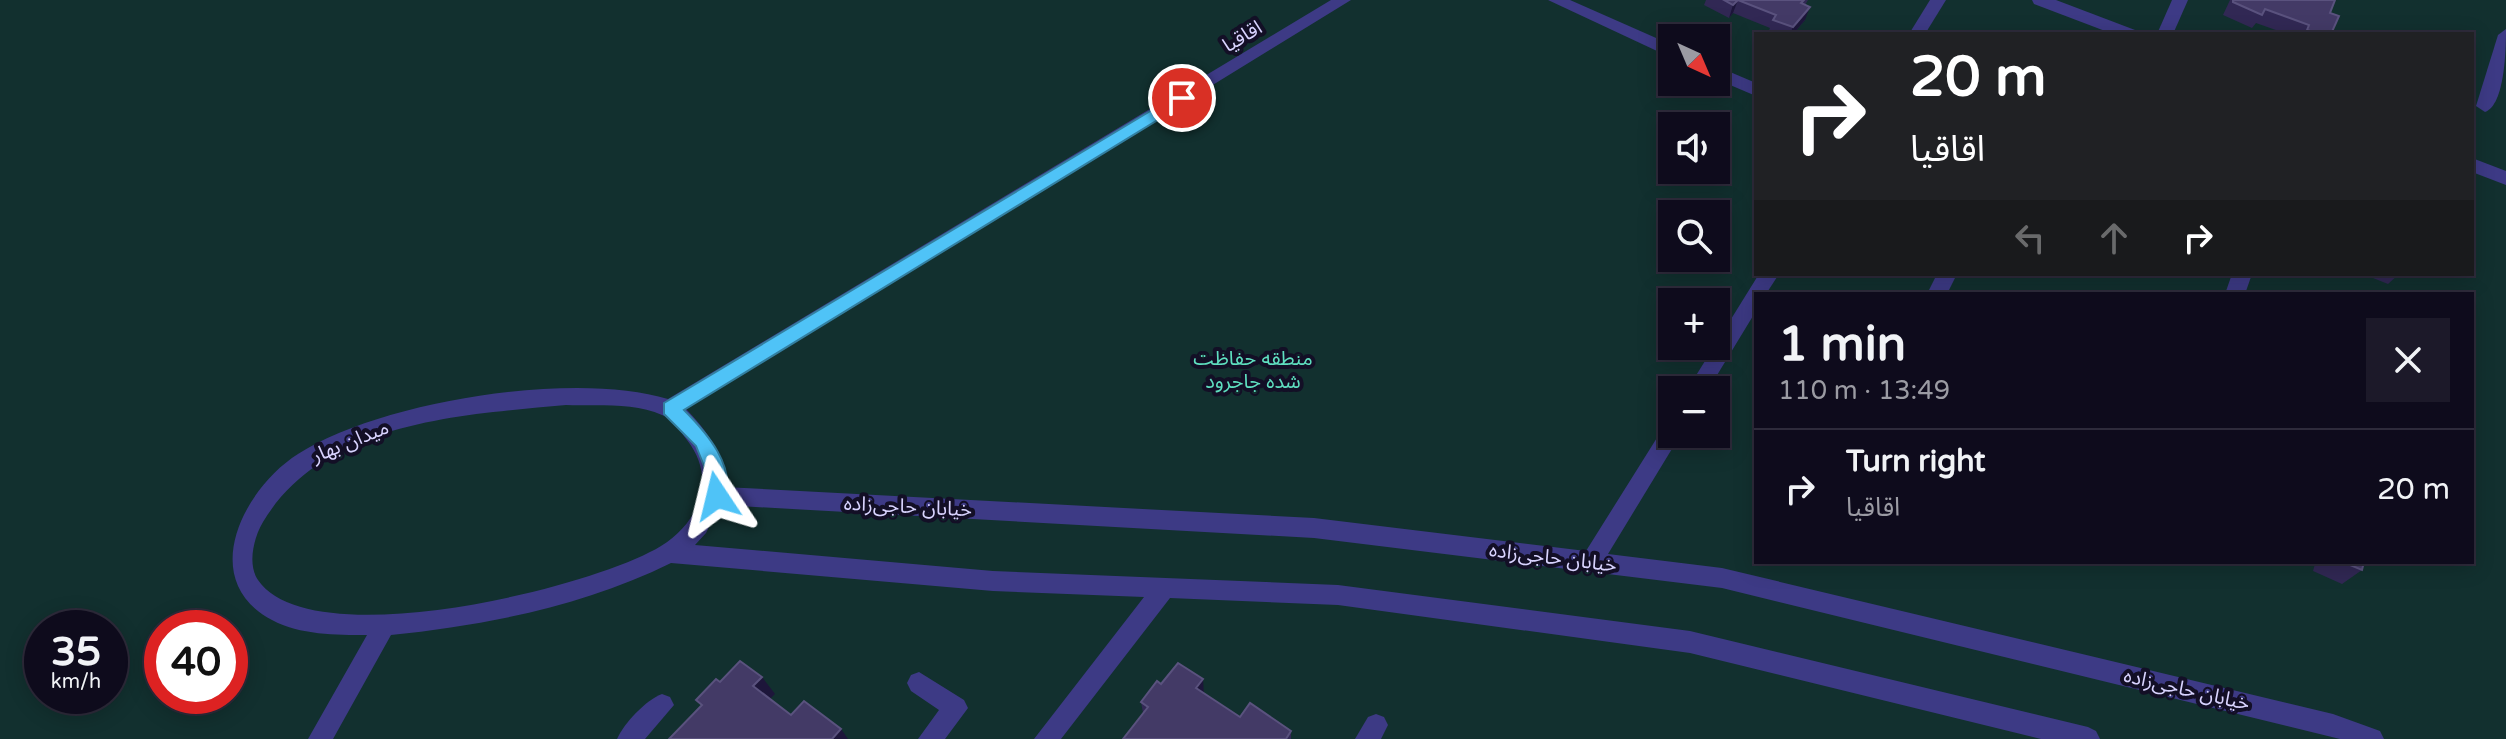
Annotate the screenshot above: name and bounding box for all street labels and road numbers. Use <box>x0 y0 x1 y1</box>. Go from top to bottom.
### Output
street label: اقاقیا <box>1218 16 1267 58</box>
street label: میدان بهار <box>307 416 392 469</box>
street label: خیابان حاجی‌زاده <box>843 492 973 522</box>
street label: خیابان حاجی‌زاده <box>1488 538 1618 578</box>
street label: خیابان حاجی‌زاده <box>2121 664 2252 716</box>

